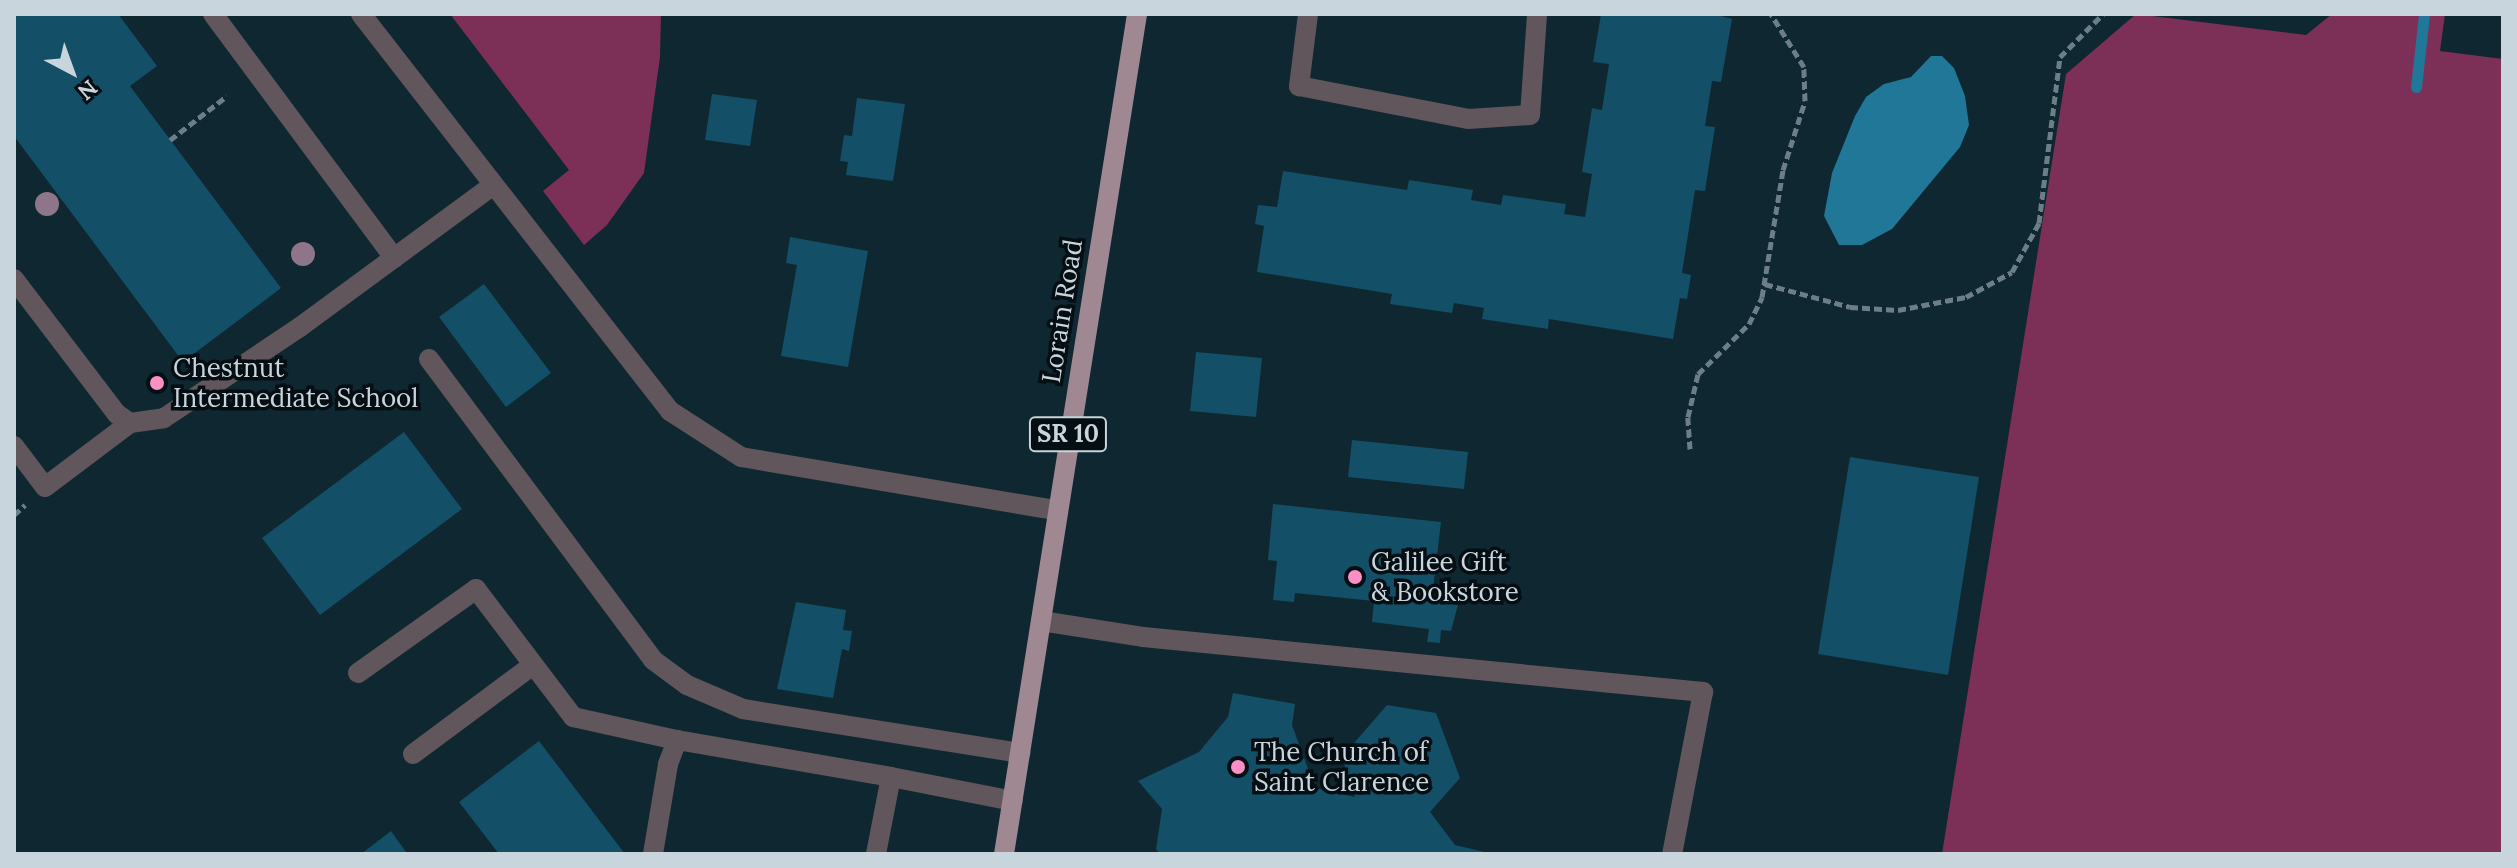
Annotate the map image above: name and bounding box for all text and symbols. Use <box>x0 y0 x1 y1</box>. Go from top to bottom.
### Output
north arrow <box>32 32 112 112</box>
text: N <box>72 74 103 106</box>
street label: Lorain Road <box>1035 237 1089 385</box>
place label: Chestnut Intermediate School <box>173 352 418 414</box>
marker: Chestnut Intermediate School <box>148 374 166 392</box>
road number: SR 10 <box>1028 414 1108 454</box>
place label: Galilee Gift & Bookstore <box>1371 546 1519 608</box>
marker: Galilee Gift & Bookstore <box>1346 568 1364 586</box>
place label: The Church of Saint Clarence <box>1254 736 1429 798</box>
marker: The Church of Saint Clarence <box>1229 758 1247 776</box>

